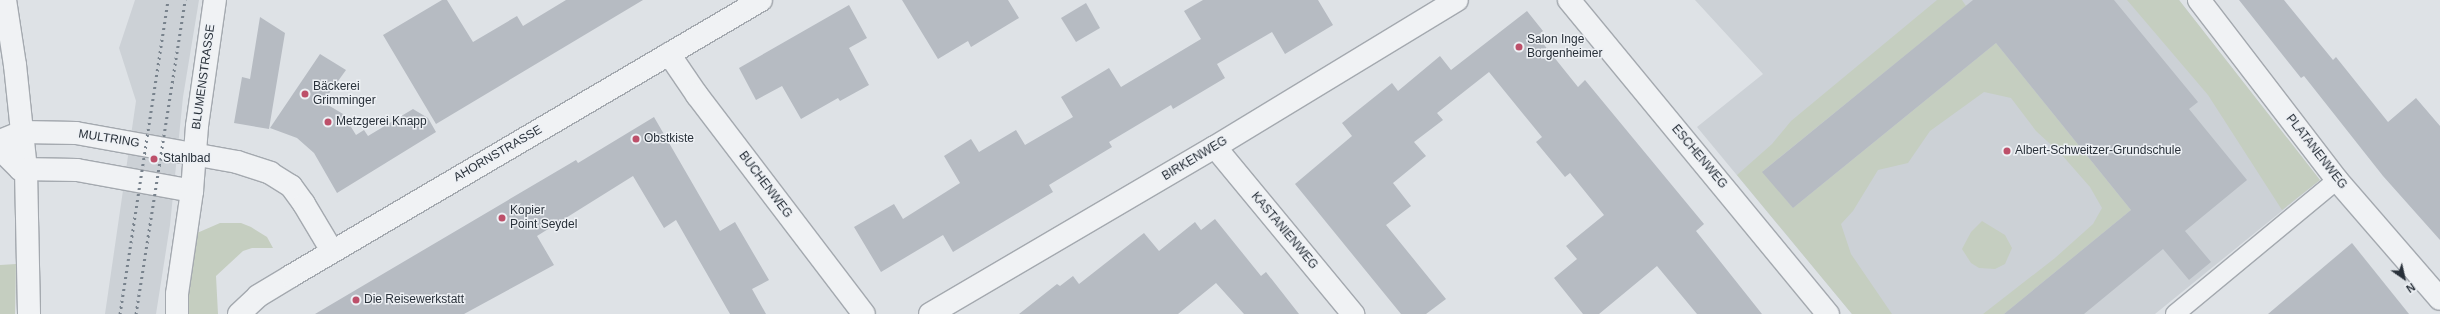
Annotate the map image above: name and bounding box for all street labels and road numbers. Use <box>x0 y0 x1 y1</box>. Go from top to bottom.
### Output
street label: BLUMENSTRASSE <box>189 24 219 130</box>
street label: PLATANENWEG <box>2283 112 2349 192</box>
street label: ESCHENWEG <box>1668 122 1730 192</box>
street label: AHORNSTRASSE <box>451 123 545 185</box>
street label: MULTRING <box>77 127 141 151</box>
street label: BIRKENWEG <box>1160 134 1230 184</box>
street label: BUCHENWEG <box>735 149 795 221</box>
street label: KASTANIENWEG <box>1248 190 1320 272</box>

